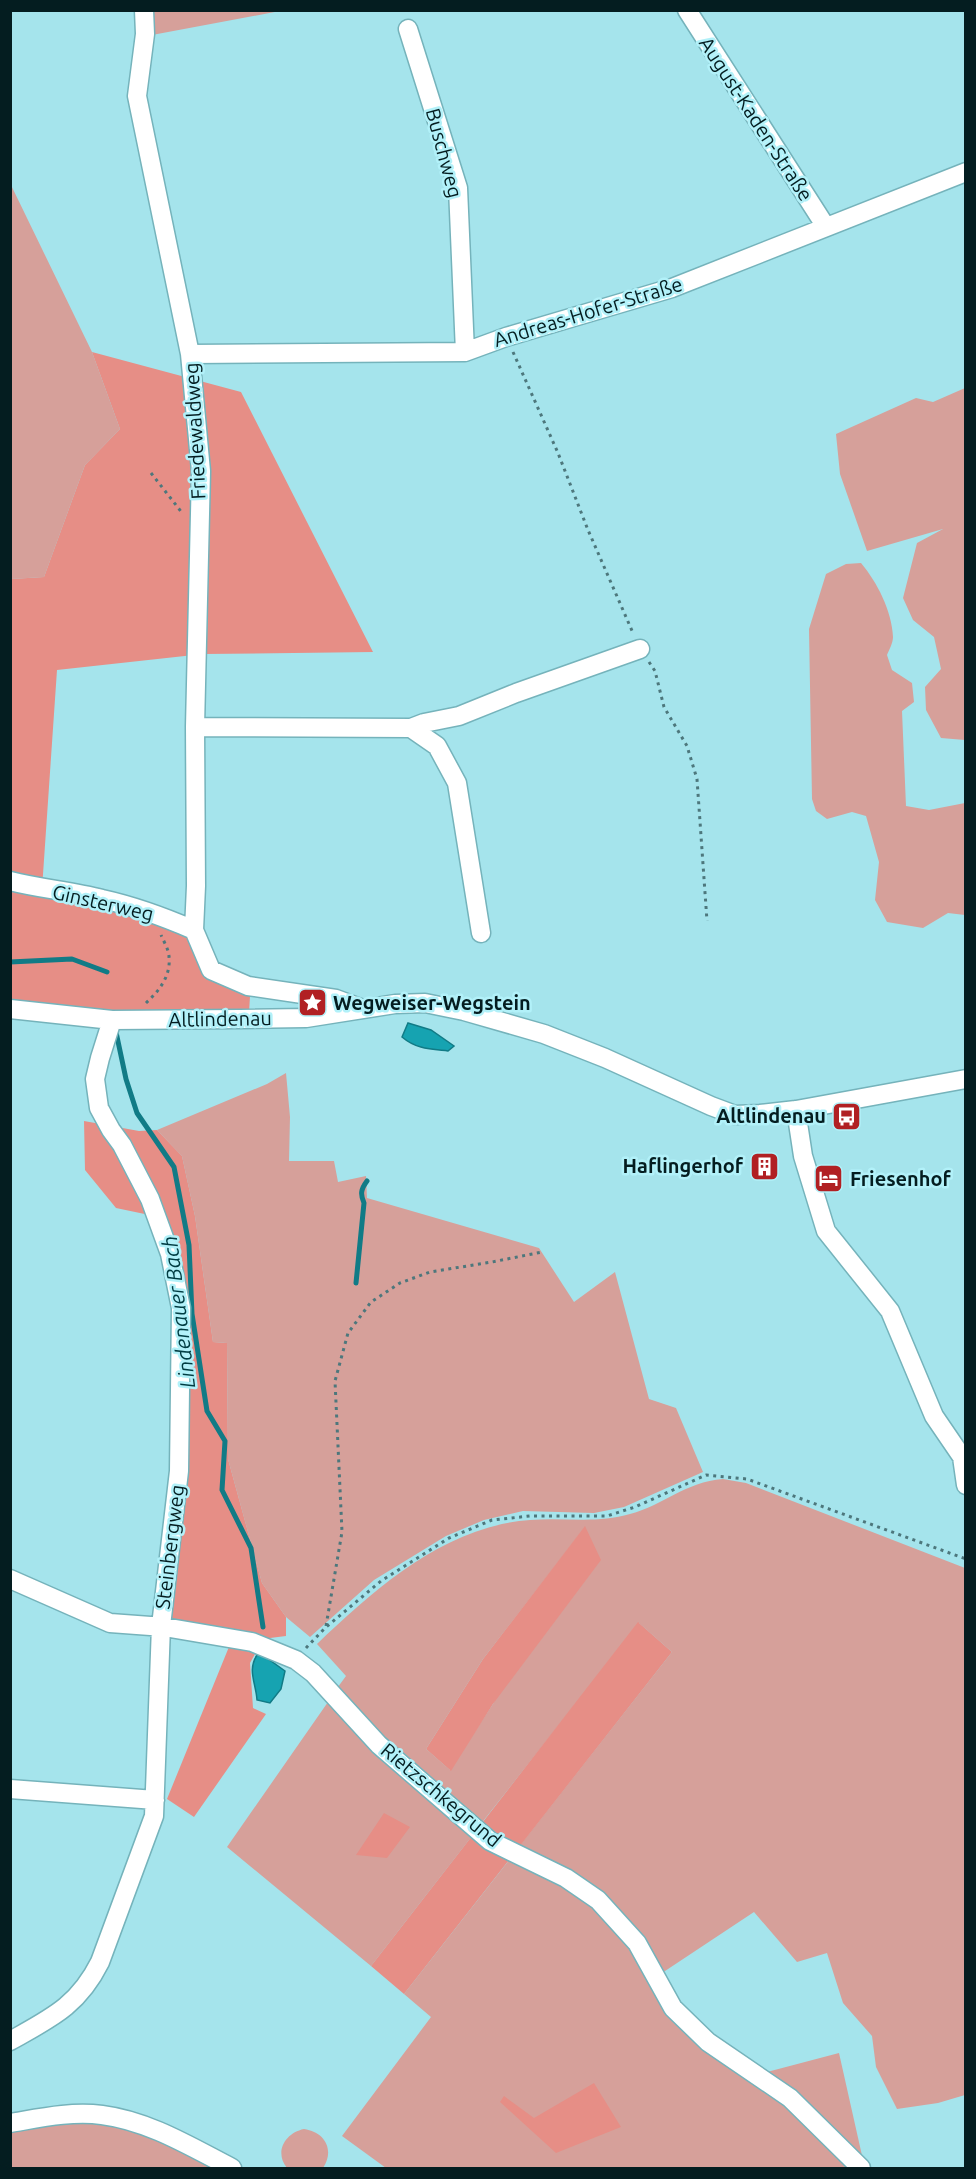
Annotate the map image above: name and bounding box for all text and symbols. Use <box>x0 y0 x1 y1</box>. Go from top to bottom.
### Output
street label: August-Kaden-Straße <box>695 32 818 205</box>
street label: Buschweg <box>422 106 467 200</box>
street label: Andreas-Hofer-Straße <box>491 272 685 351</box>
street label: Friedewaldweg <box>179 362 210 500</box>
street label: Ginsterweg <box>50 880 156 925</box>
place icon: Wegweiser-Wegstein <box>296 987 328 1019</box>
place label: Wegweiser-Wegstein <box>333 991 531 1014</box>
street label: Altlindenau <box>168 1006 272 1031</box>
bus stop icon: Altlindenau <box>831 1100 863 1132</box>
place label: Altlindenau <box>716 1104 826 1127</box>
building icon: Haflingerhof <box>748 1150 780 1182</box>
place label: Haflingerhof <box>623 1154 744 1177</box>
hotel icon: Friesenhof <box>813 1163 845 1195</box>
place label: Friesenhof <box>850 1167 952 1190</box>
water label: Lindenauer Bach <box>157 1235 199 1390</box>
street label: Steinbergweg <box>150 1483 189 1611</box>
street label: Rietzschkegrund <box>377 1738 506 1851</box>

